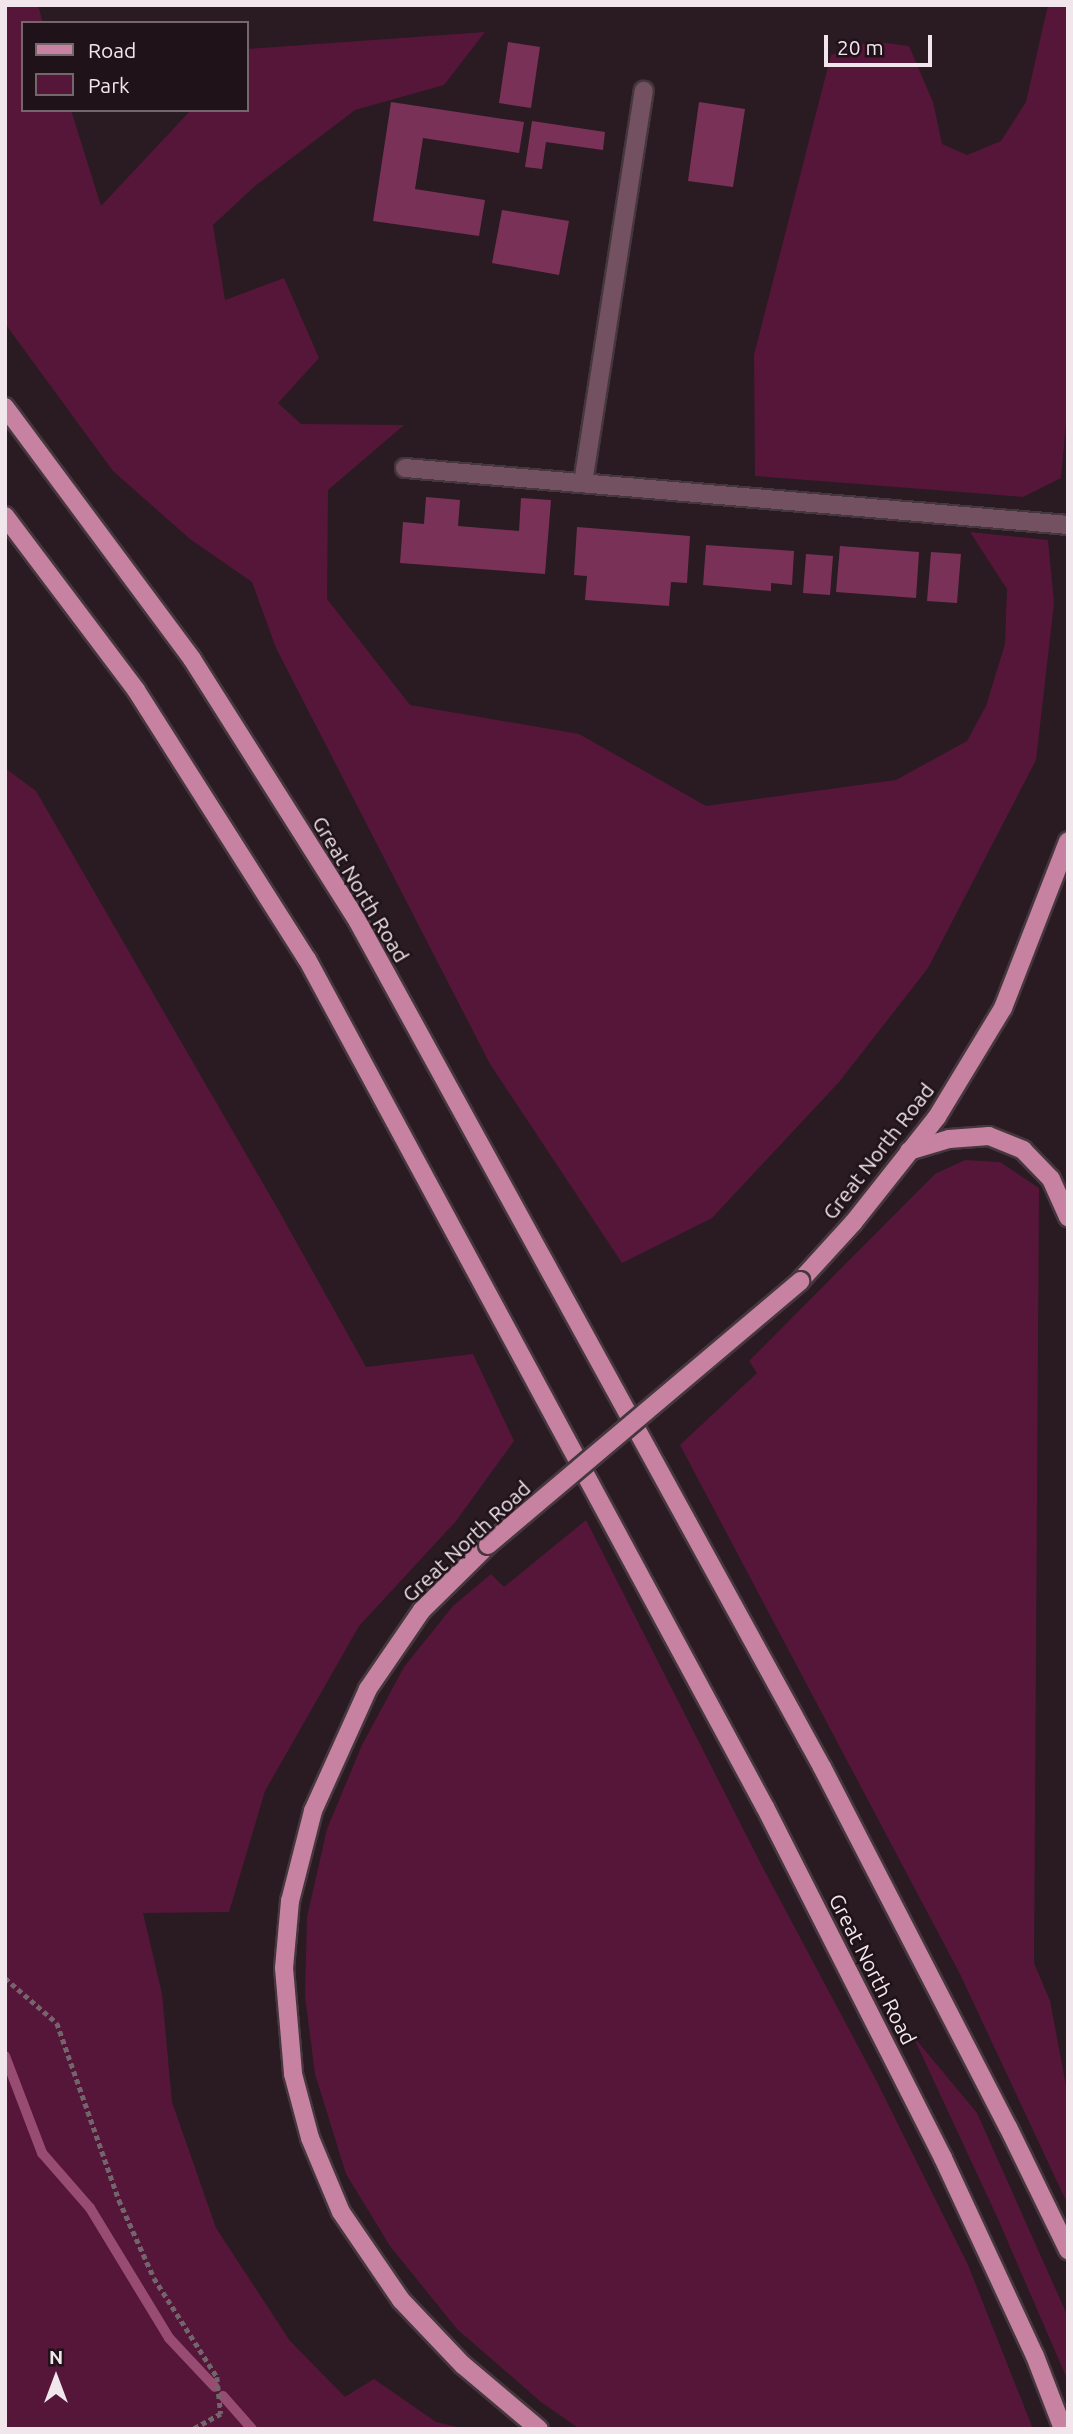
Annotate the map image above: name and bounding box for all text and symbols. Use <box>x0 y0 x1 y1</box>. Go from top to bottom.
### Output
legend <box>21 21 248 112</box>
scale bar <box>828 21 936 65</box>
text: 20 m <box>837 35 884 59</box>
text: Road <box>88 38 136 62</box>
text: Park <box>88 73 130 97</box>
street label: Great North Road <box>307 811 415 967</box>
street label: Great North Road <box>817 1078 939 1224</box>
street label: Great North Road <box>397 1475 535 1607</box>
street label: Great North Road <box>824 1889 922 2049</box>
north arrow <box>21 2343 91 2413</box>
text: N <box>49 2346 63 2368</box>

